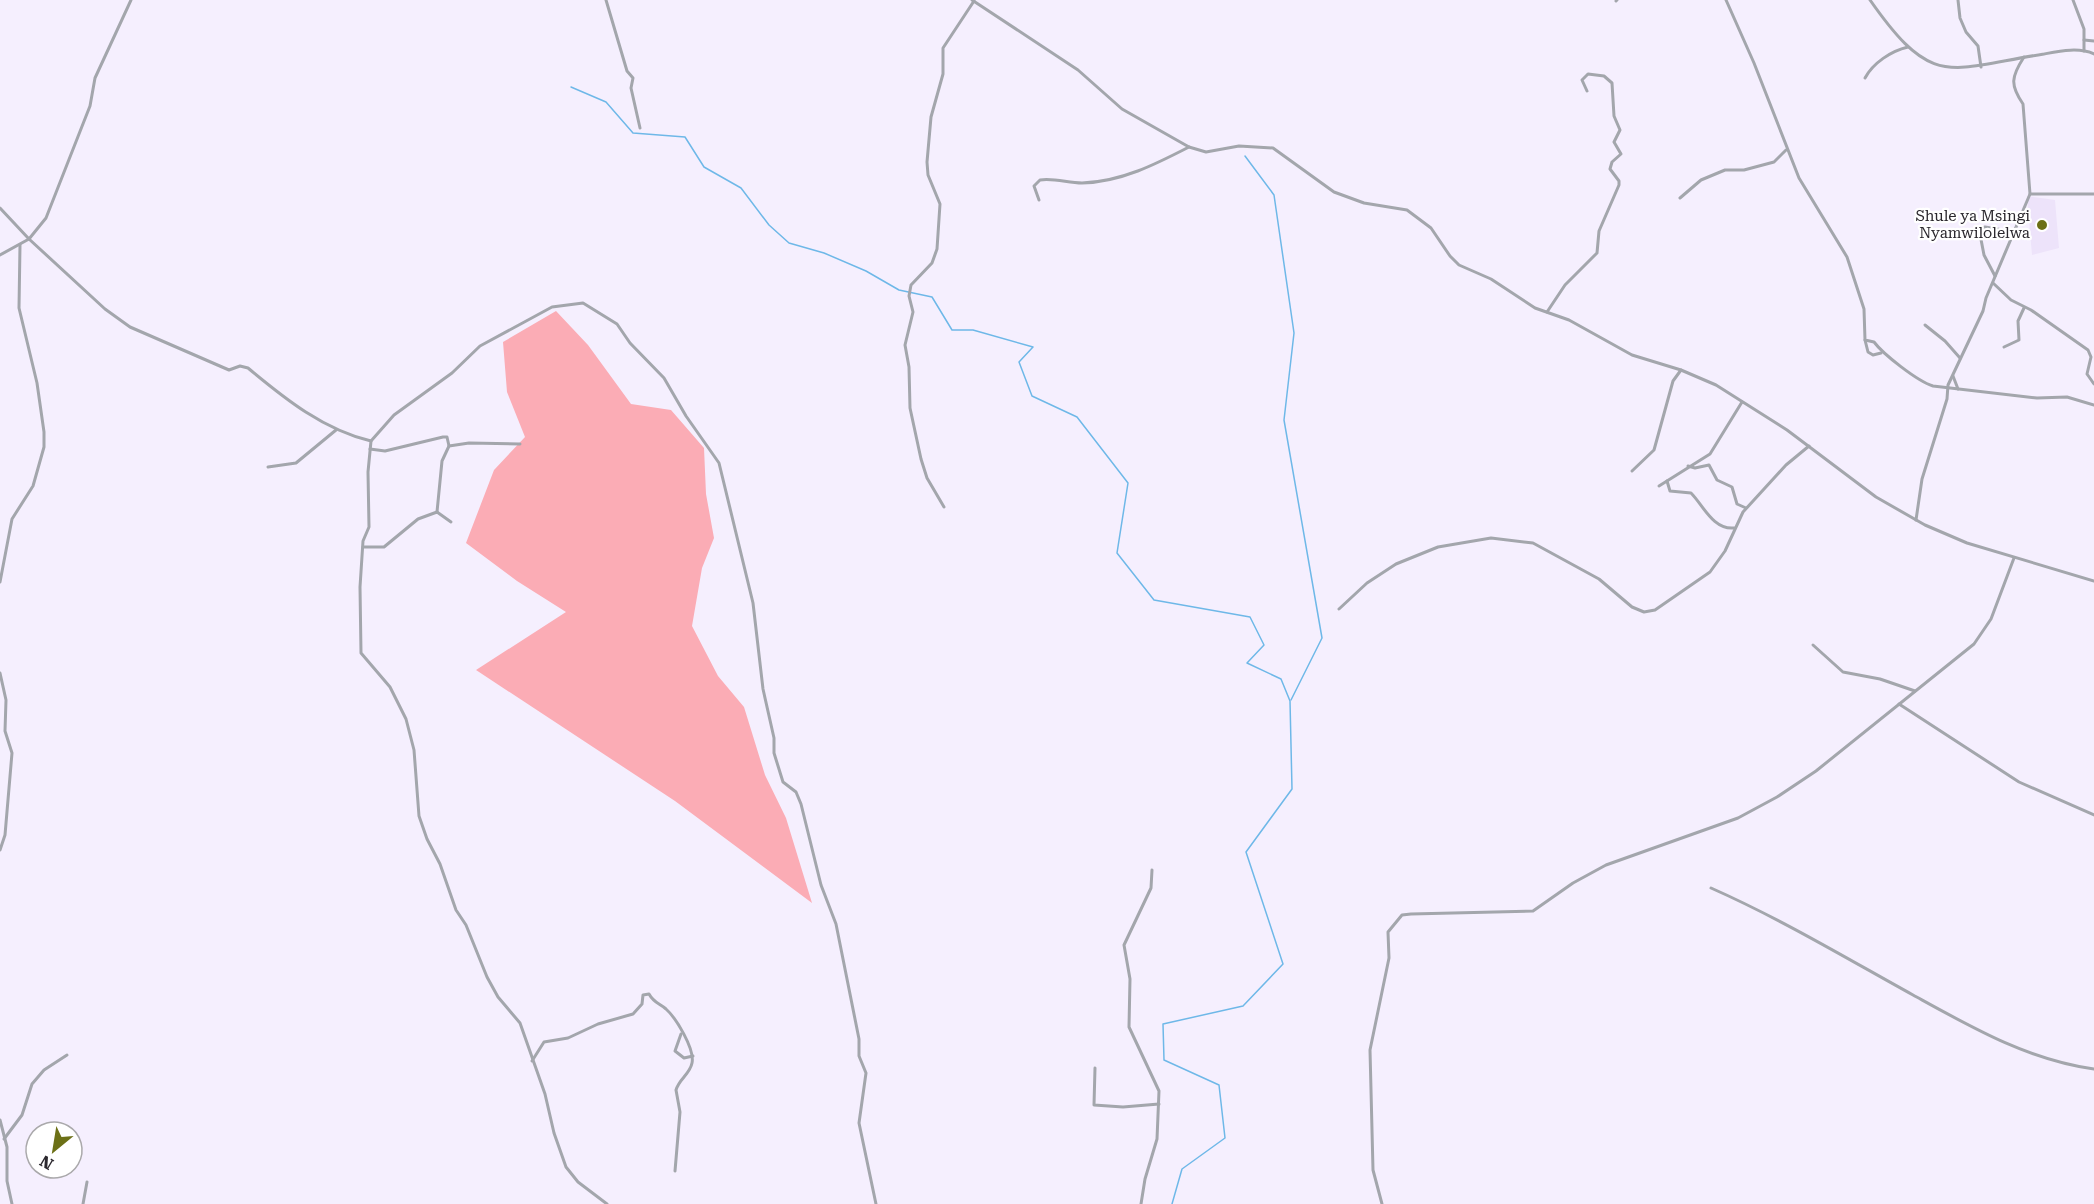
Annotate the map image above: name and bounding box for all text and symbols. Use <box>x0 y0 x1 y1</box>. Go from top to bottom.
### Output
place label: Shule ya Msingi Nyamwilolelwa <box>1915 207 2030 242</box>
marker: Shule ya Msingi Nyamwilolelwa <box>2035 218 2049 232</box>
north arrow <box>24 1120 84 1180</box>
text: N <box>37 1151 57 1174</box>

